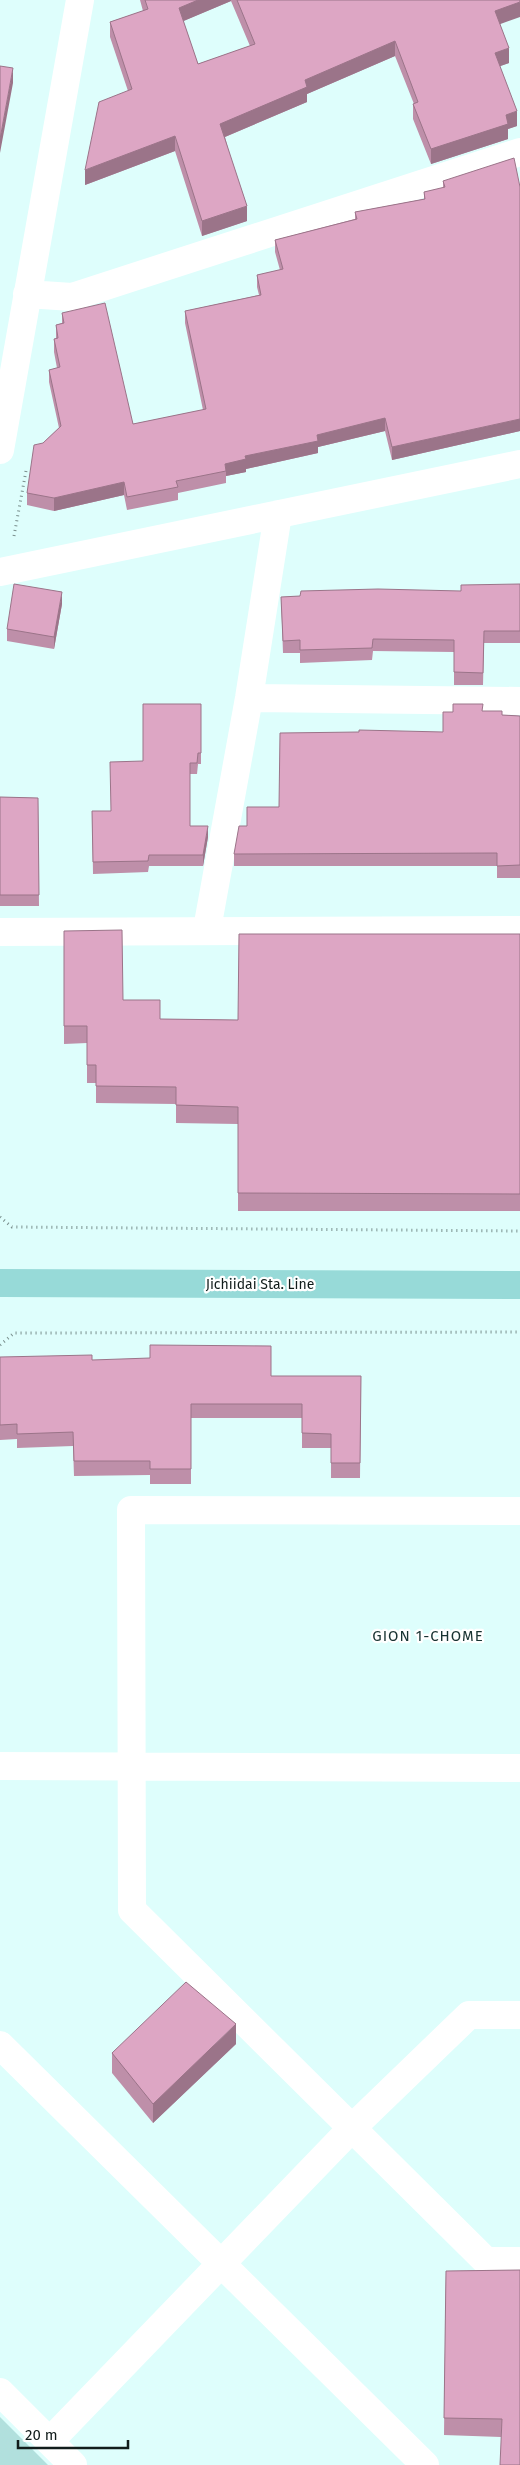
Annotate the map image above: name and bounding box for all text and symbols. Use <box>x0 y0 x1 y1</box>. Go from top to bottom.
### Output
street label: Jichiidai Sta. Line <box>206 1276 314 1293</box>
district label: GION 1-CHOME <box>372 1627 484 1645</box>
scale bar <box>18 2418 128 2450</box>
text: 20 m <box>25 2426 58 2444</box>

